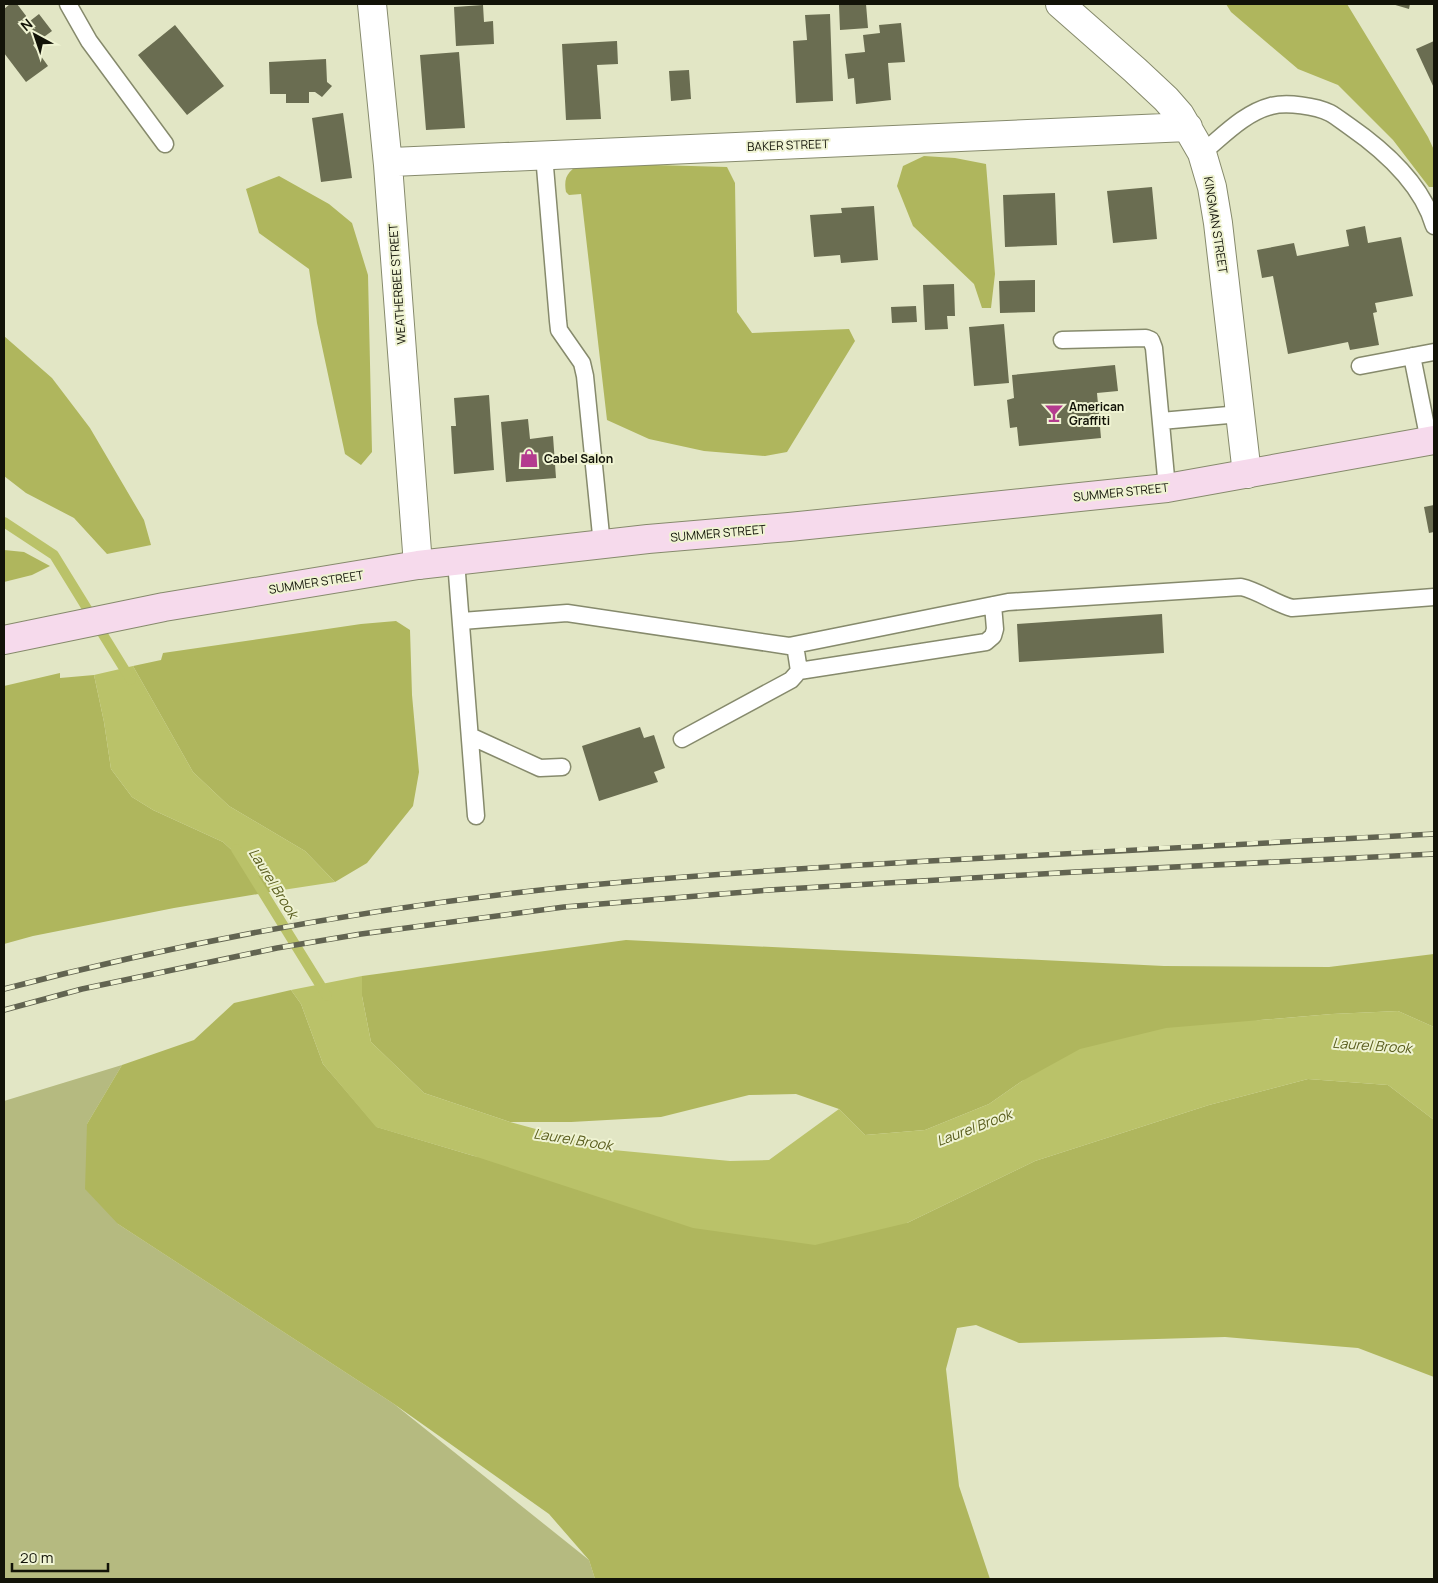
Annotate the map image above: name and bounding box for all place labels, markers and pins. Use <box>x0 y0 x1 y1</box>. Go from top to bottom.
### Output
place label: American Graffiti <box>1069 398 1124 429</box>
bar icon: American Graffiti <box>1043 402 1065 424</box>
shop icon: Cabel Salon <box>518 447 540 469</box>
place label: Cabel Salon <box>544 450 613 467</box>

